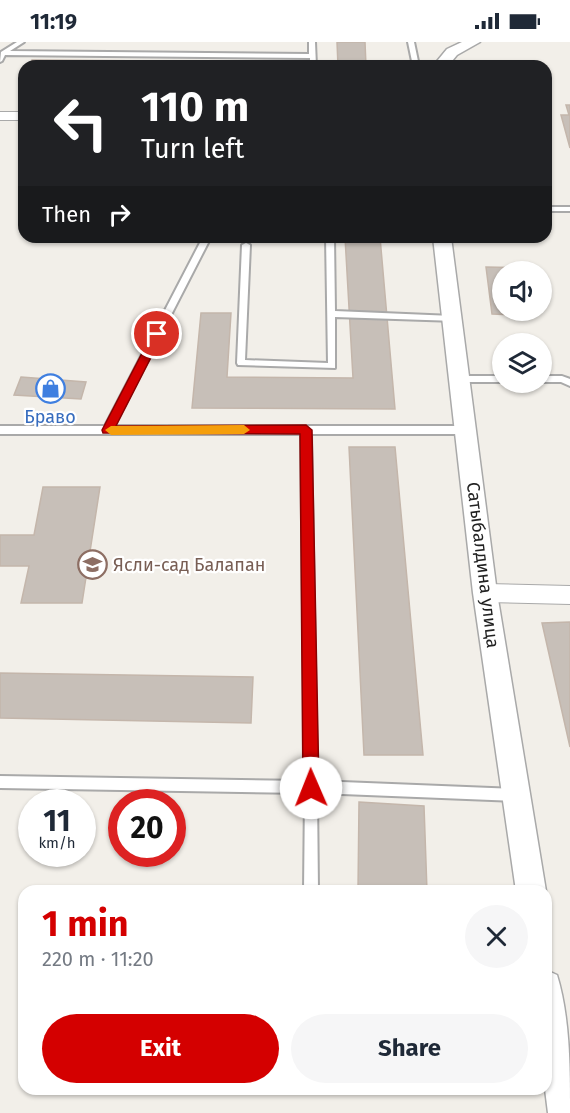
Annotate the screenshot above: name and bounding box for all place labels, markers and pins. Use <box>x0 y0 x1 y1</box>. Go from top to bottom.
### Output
pin <box>131 308 182 359</box>
shop icon: Браво <box>34 372 66 404</box>
place label: Браво <box>24 406 76 428</box>
school or university icon: Ясли-сад Балапан <box>76 549 108 581</box>
place label: Ясли-сад Балапан <box>113 554 265 576</box>

